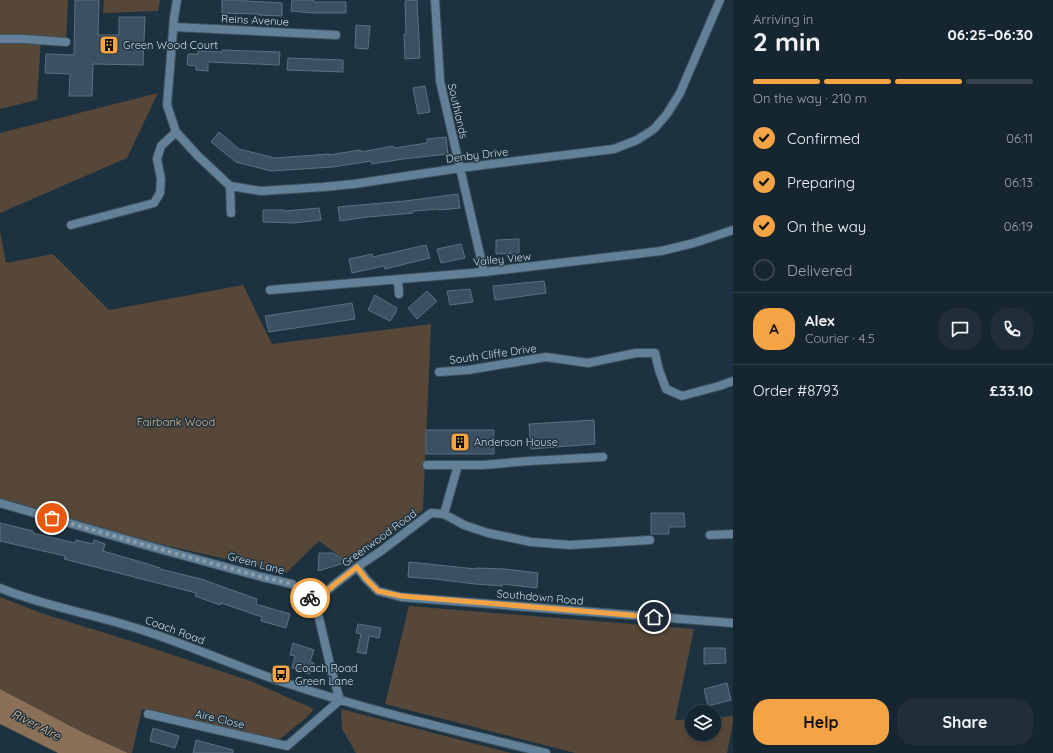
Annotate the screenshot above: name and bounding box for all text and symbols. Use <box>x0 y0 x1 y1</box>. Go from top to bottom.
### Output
street label: Reins Avenue <box>221 11 289 29</box>
text: Arriving in <box>753 11 813 27</box>
text: 2 min <box>753 25 821 58</box>
text: 06:25–06:30 <box>948 25 1033 44</box>
building icon: Green Wood Court <box>98 34 120 56</box>
place label: Green Wood Court <box>123 38 218 52</box>
street label: Southlands <box>445 82 471 140</box>
text: On the way · 210 m <box>753 90 867 106</box>
icon: check <box>753 127 775 149</box>
text: Confirmed <box>787 129 860 148</box>
text: 06:11 <box>1006 130 1033 146</box>
street label: Denby Drive <box>445 144 509 166</box>
icon: check <box>753 171 775 193</box>
text: Preparing <box>787 173 855 192</box>
text: 06:13 <box>1004 174 1033 190</box>
icon: check <box>753 215 775 237</box>
text: On the way <box>787 217 866 236</box>
text: 06:19 <box>1004 218 1033 234</box>
street label: Valley View <box>472 249 532 269</box>
text: Delivered <box>787 261 852 280</box>
button: chat <box>939 308 981 350</box>
button: phone <box>991 308 1033 350</box>
text: Alex <box>805 311 835 330</box>
text: A <box>769 319 779 338</box>
text: Courier · 4.5 <box>805 330 875 346</box>
street label: South Cliffe Drive <box>449 341 537 367</box>
text: Order #8793 <box>753 381 839 400</box>
text: £33.10 <box>989 381 1033 400</box>
park label: Fairbank Wood <box>137 415 215 429</box>
building icon: Anderson House <box>449 431 471 453</box>
place label: Anderson House <box>474 435 558 449</box>
pin <box>35 501 69 535</box>
street label: Greenwood Road <box>339 506 419 570</box>
icon: bag <box>41 507 63 529</box>
street label: Green Lane <box>226 549 286 577</box>
courier <box>290 578 330 618</box>
street label: Southdown Road <box>496 586 584 608</box>
icon: bike <box>299 587 321 609</box>
pin <box>637 600 671 634</box>
icon: home <box>643 606 665 628</box>
street label: Coach Road <box>143 613 207 647</box>
place label: Coach Road Green Lane <box>295 661 358 688</box>
bus stop icon: Coach Road Green Lane <box>270 663 292 685</box>
button: Help <box>753 699 889 745</box>
button: Share <box>897 699 1033 745</box>
map controls <box>685 705 721 741</box>
button: layers <box>685 705 721 741</box>
water label: River Aire <box>9 706 64 744</box>
street label: Aire Close <box>194 707 246 731</box>

